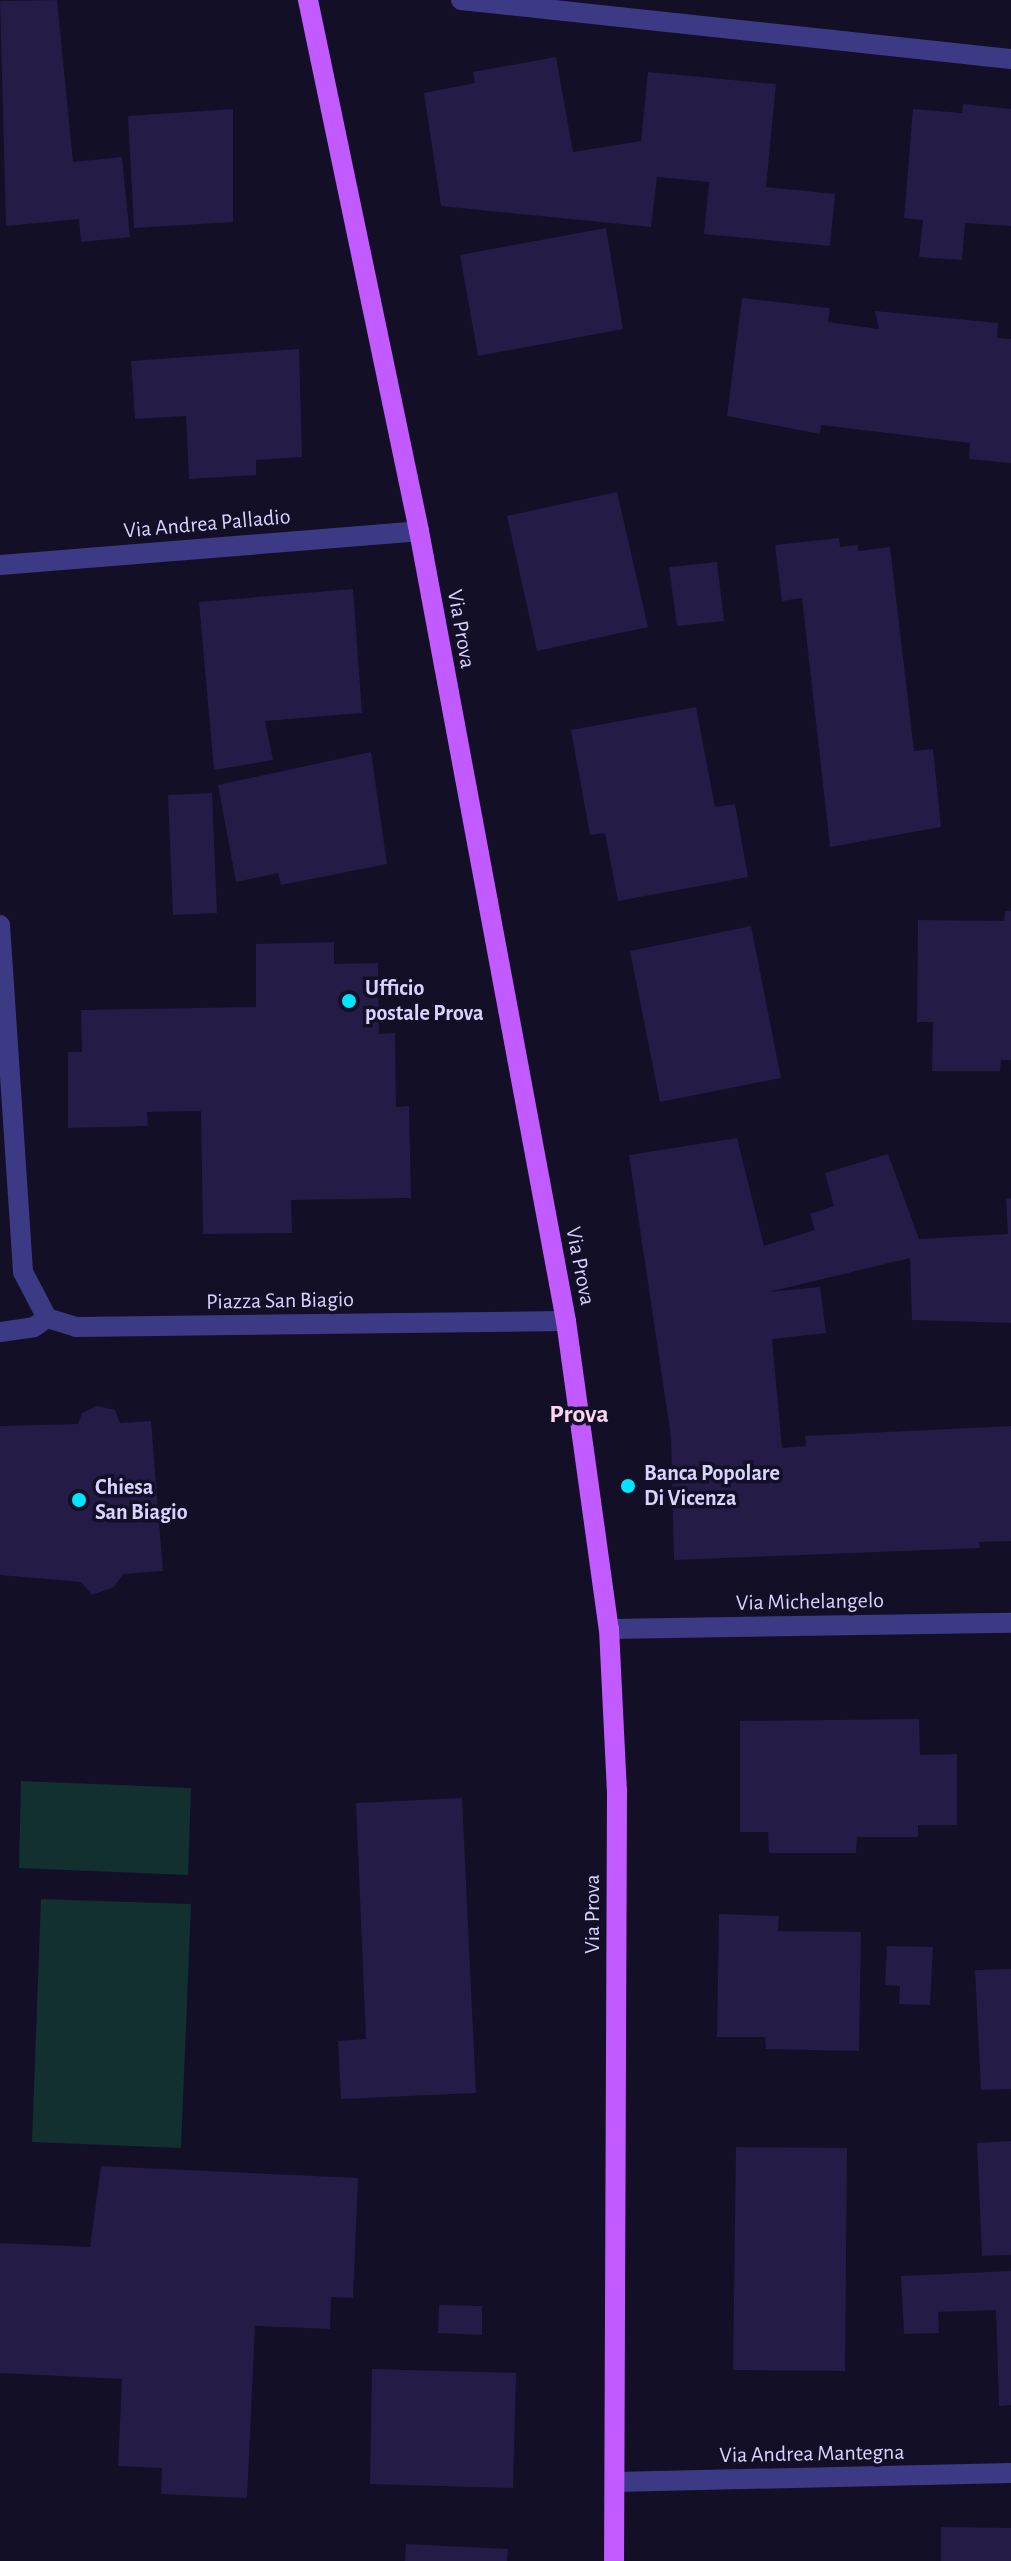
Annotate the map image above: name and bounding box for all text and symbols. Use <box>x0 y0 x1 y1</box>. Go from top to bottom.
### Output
street label: Via Andrea Palladio <box>122 504 292 544</box>
street label: Via Prova <box>441 588 481 670</box>
place label: Ufficio postale Prova <box>365 975 484 1026</box>
marker: Ufficio postale Prova <box>340 992 358 1010</box>
street label: Via Prova <box>559 1225 601 1307</box>
street label: Piazza San Biagio <box>206 1287 354 1315</box>
district label: Prova <box>549 1399 609 1431</box>
place label: Banca Popolare Di Vicenza <box>644 1460 780 1512</box>
place label: Chiesa San Biagio <box>95 1474 188 1526</box>
marker: Banca Popolare Di Vicenza <box>619 1477 637 1495</box>
marker: Chiesa San Biagio <box>70 1491 88 1509</box>
street label: Via Michelangelo <box>736 1588 884 1616</box>
street label: Via Prova <box>580 1874 606 1954</box>
street label: Via Andrea Mantegna <box>719 2439 905 2469</box>

